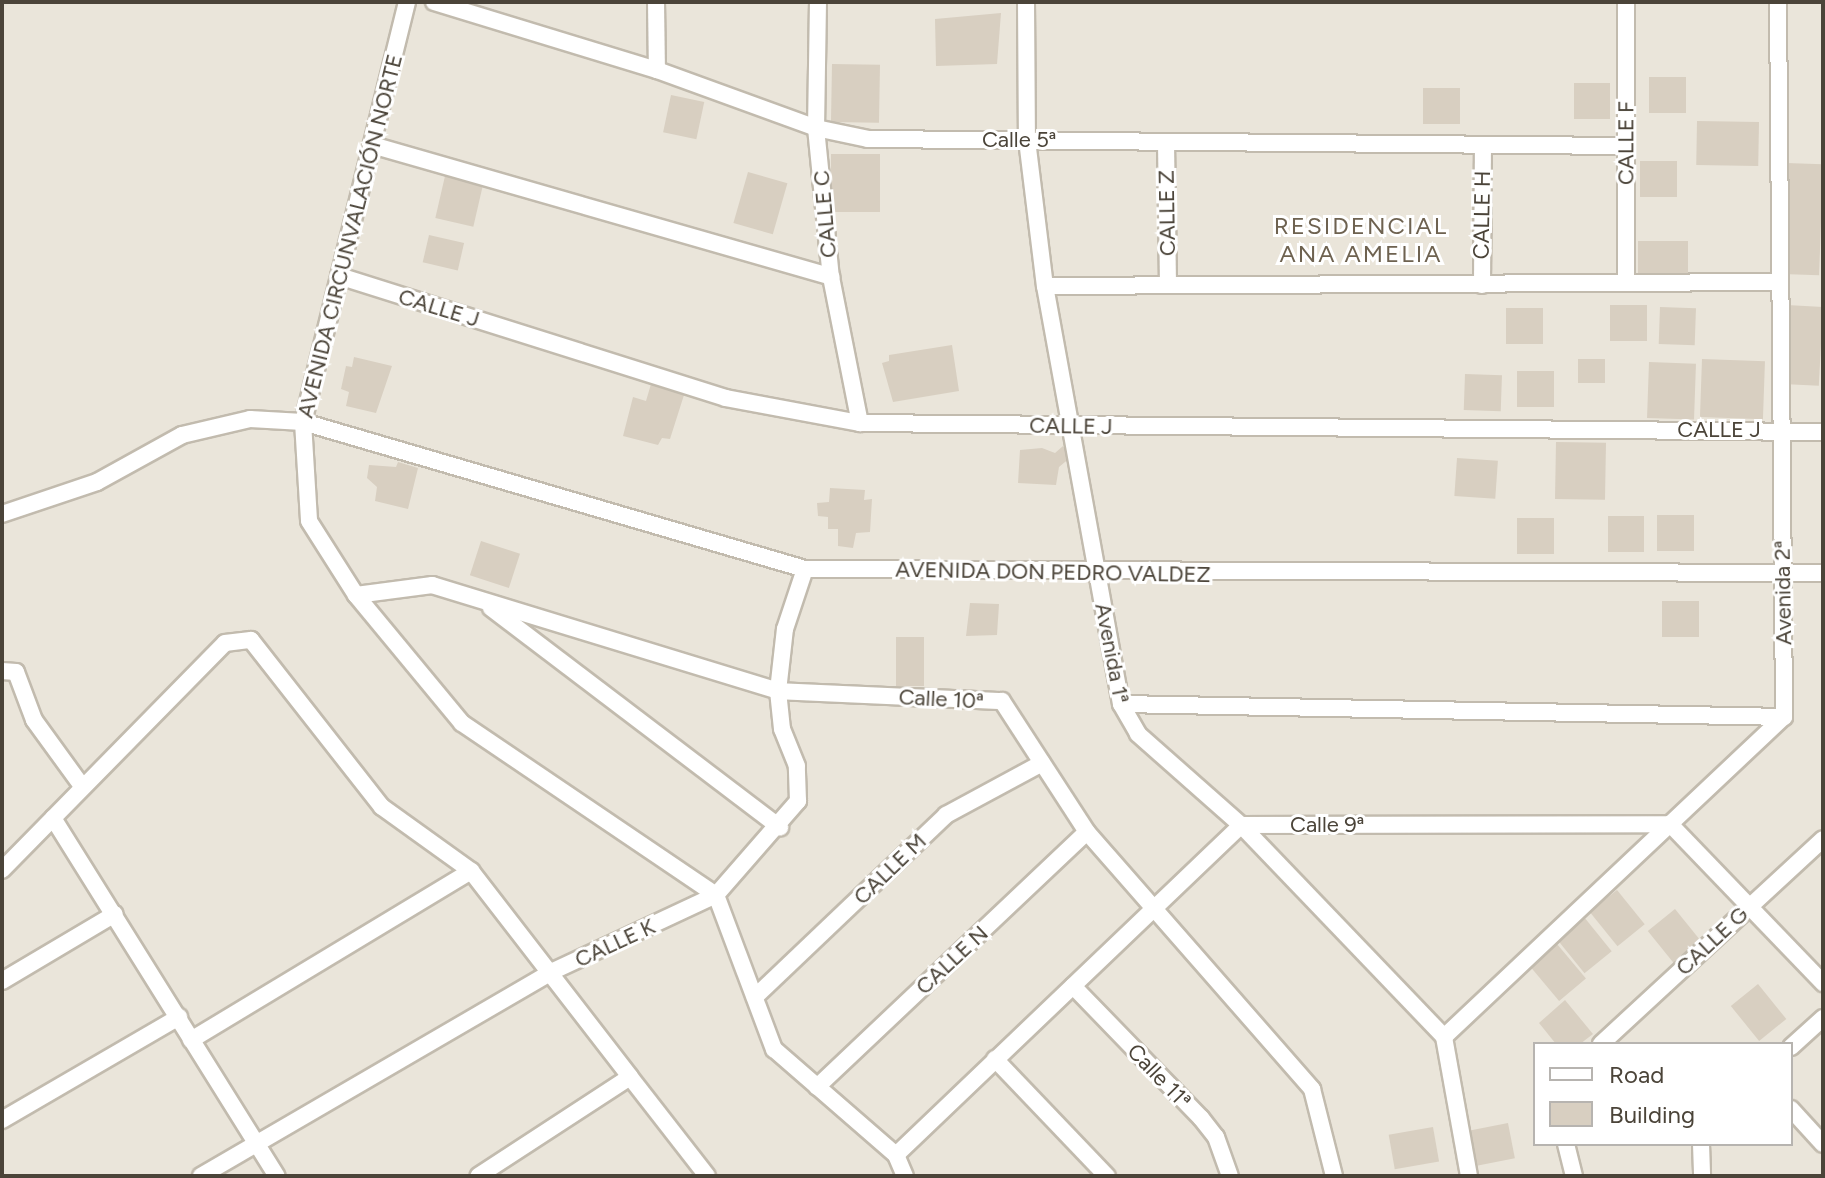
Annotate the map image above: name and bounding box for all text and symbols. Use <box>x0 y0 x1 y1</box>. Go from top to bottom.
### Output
street label: AVENIDA CIRCUNVALACIÓN NORTE <box>292 51 408 421</box>
street label: CALLE F <box>1613 101 1639 185</box>
street label: Calle 5ª <box>982 127 1056 153</box>
street label: CALLE C <box>808 169 842 259</box>
street label: CALLE Z <box>1153 170 1181 256</box>
street label: CALLE H <box>1468 170 1496 260</box>
district label: RESIDENCIAL ANA AMELIA <box>1274 212 1448 268</box>
street label: CALLE J <box>395 283 483 333</box>
street label: CALLE J <box>1029 412 1113 440</box>
street label: CALLE J <box>1677 417 1761 443</box>
street label: Avenida 2ª <box>1769 541 1797 645</box>
street label: AVENIDA DON PEDRO VALDEZ <box>895 556 1211 588</box>
street label: Avenida 1ª <box>1089 601 1135 705</box>
street label: Calle 10ª <box>898 684 984 714</box>
street label: Calle 9ª <box>1290 812 1364 838</box>
street label: CALLE M <box>848 828 932 910</box>
street label: CALLE G <box>1671 901 1753 981</box>
street label: CALLE K <box>571 913 659 973</box>
street label: CALLE N <box>910 920 994 1000</box>
street label: Calle 11ª <box>1122 1038 1196 1114</box>
legend <box>1533 1042 1793 1146</box>
text: Road <box>1609 1060 1664 1089</box>
text: Building <box>1609 1100 1695 1129</box>

